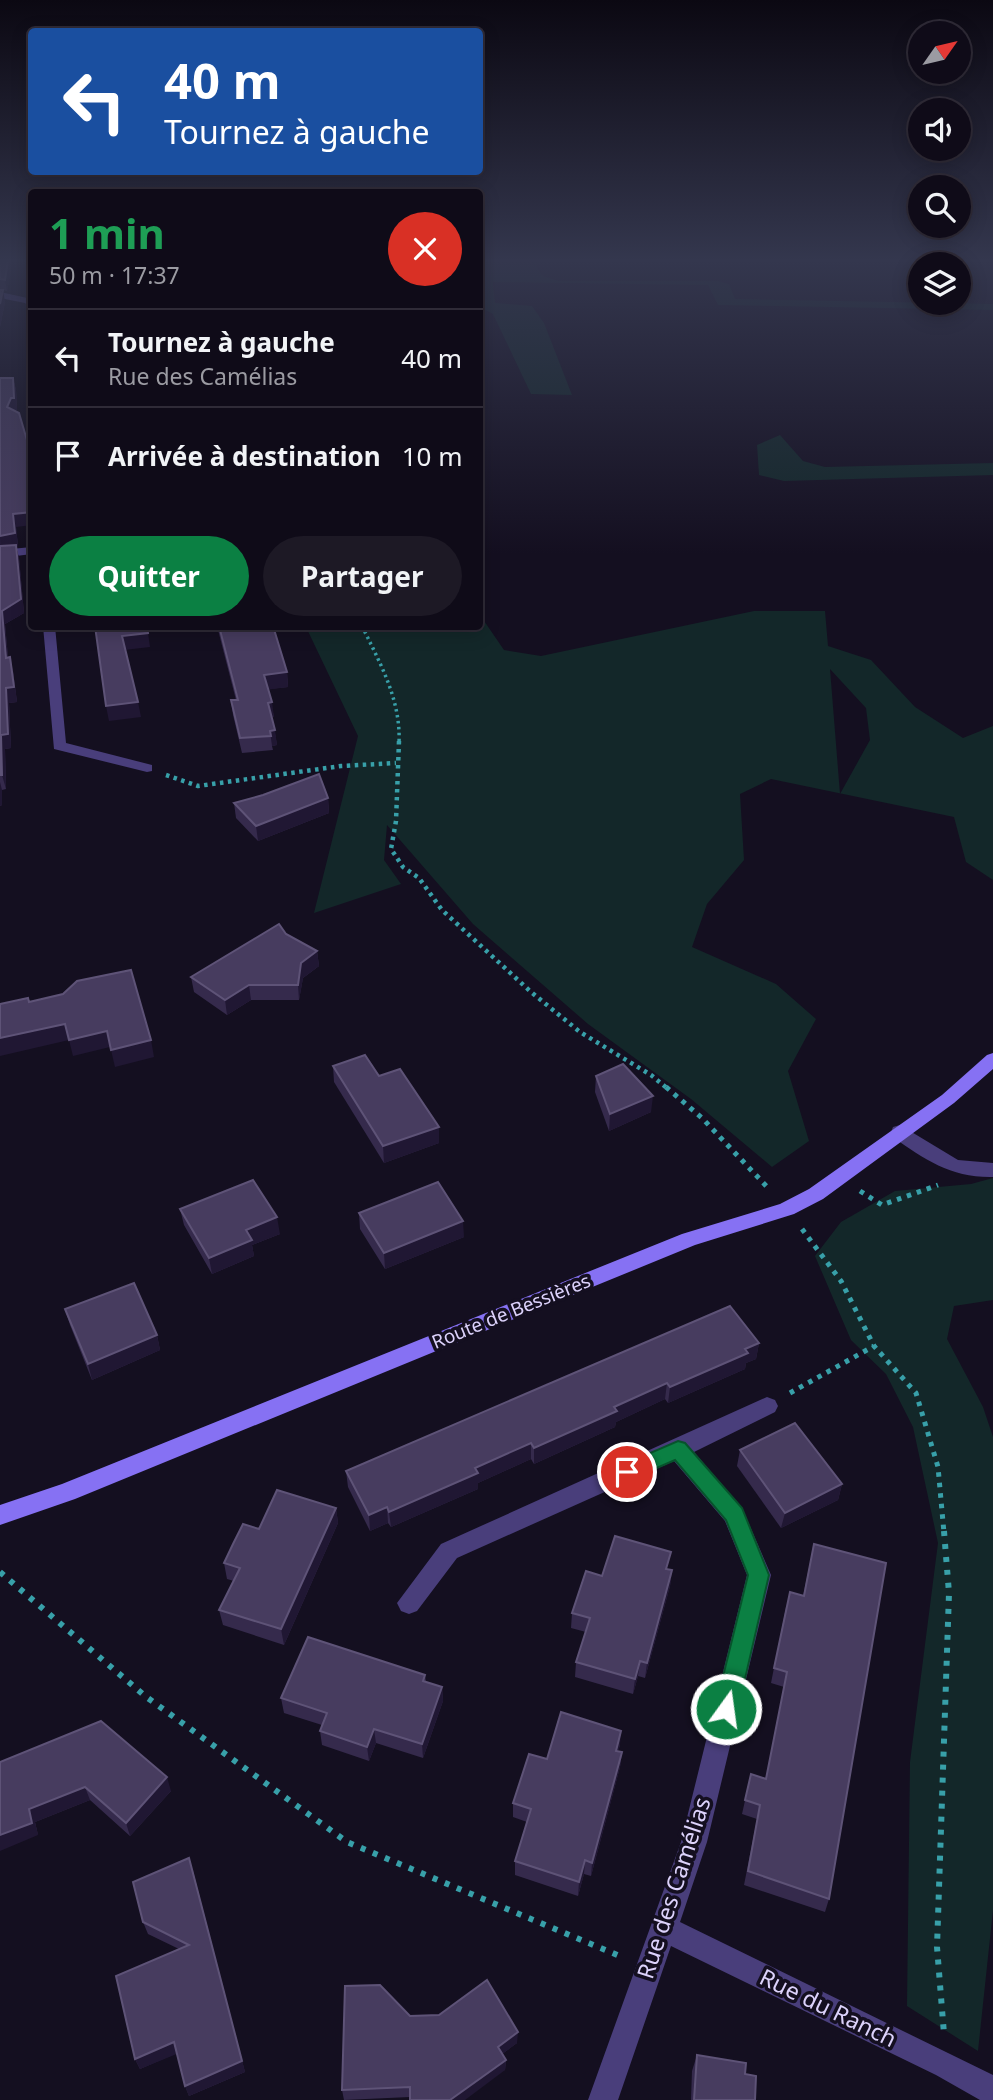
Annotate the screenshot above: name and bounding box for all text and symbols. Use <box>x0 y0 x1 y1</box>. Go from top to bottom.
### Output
north arrow <box>908 21 971 84</box>
map controls <box>908 21 971 315</box>
text: 40 m <box>164 47 281 113</box>
icon: left <box>49 56 140 147</box>
button: sound <box>908 98 971 161</box>
text: Tournez à gauche <box>164 110 430 153</box>
button: search <box>908 175 971 238</box>
text: 1 min <box>49 204 165 261</box>
button: close <box>388 212 462 286</box>
button: layers <box>908 252 971 315</box>
text: 50 m · 17:37 <box>49 259 180 291</box>
text: Tournez à gauche <box>108 324 335 360</box>
icon: left <box>49 339 87 377</box>
text: 40 m <box>401 340 462 376</box>
text: Rue des Camélias <box>108 360 297 392</box>
icon: arrive <box>49 437 87 475</box>
text: Arrivée à destination <box>108 438 381 474</box>
text: 10 m <box>402 438 463 474</box>
button: Quitter <box>49 536 249 616</box>
button: Partager <box>263 536 462 616</box>
street label: Route de Bessières <box>428 1267 594 1355</box>
pin <box>597 1442 657 1502</box>
icon: arrive <box>608 1453 646 1491</box>
position arrow <box>689 1672 763 1746</box>
street label: Rue des Camélias <box>629 1793 718 1983</box>
street label: Rue du Ranch <box>755 1960 902 2054</box>

